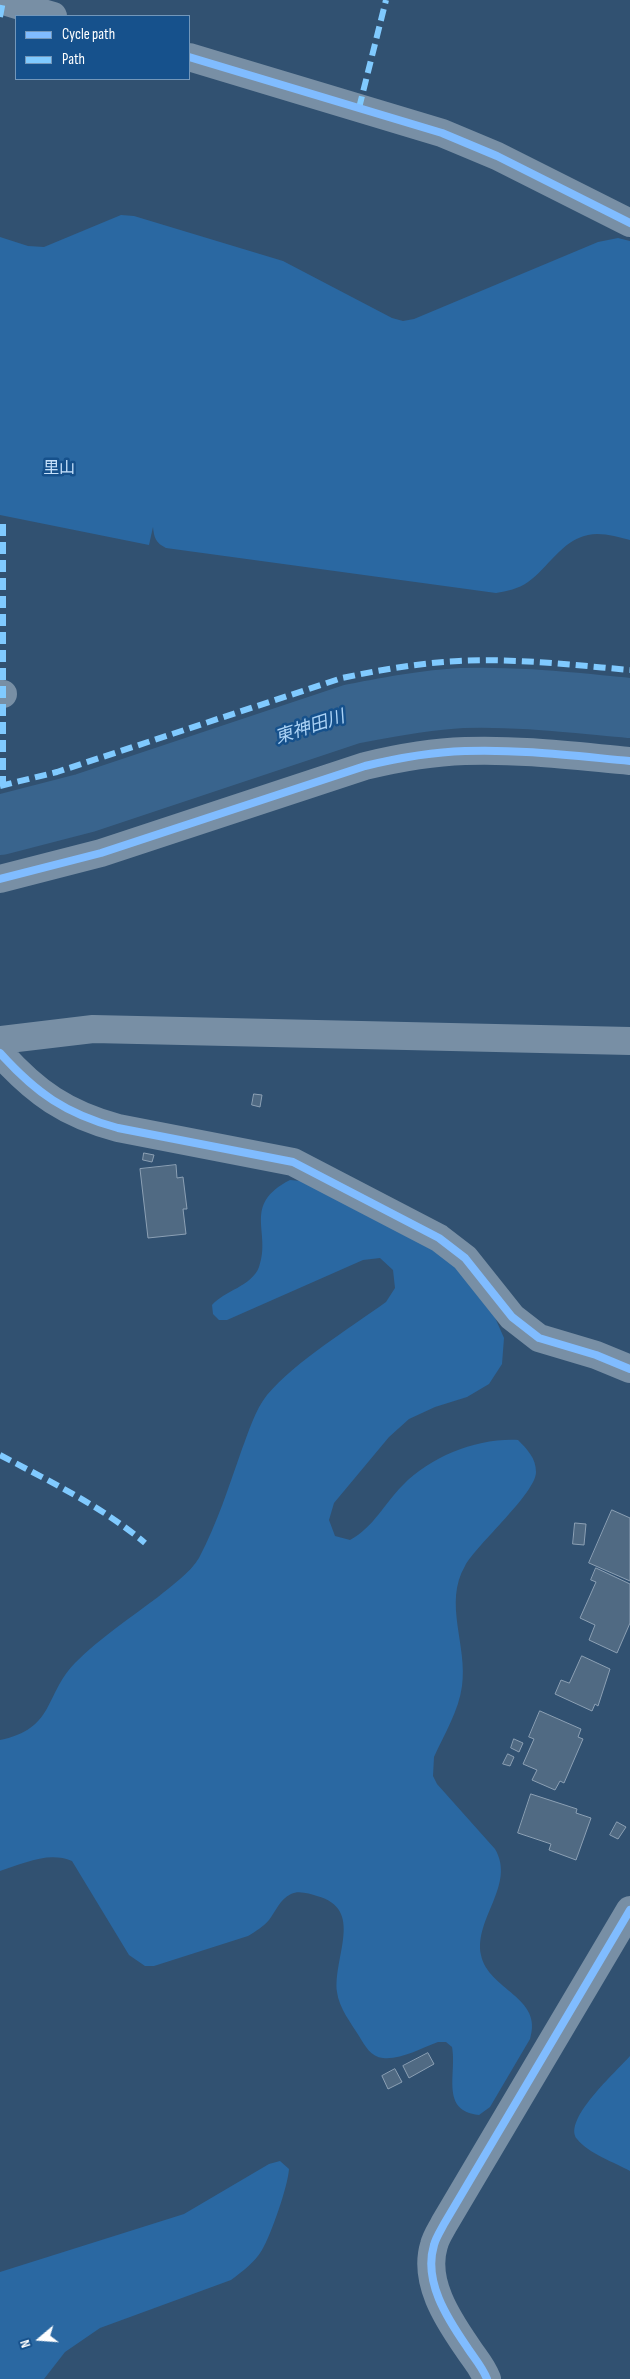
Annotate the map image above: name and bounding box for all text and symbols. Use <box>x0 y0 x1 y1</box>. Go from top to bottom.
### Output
legend <box>15 15 190 80</box>
text: Cycle path <box>62 25 115 44</box>
text: Path <box>62 50 85 69</box>
park label: 里山 <box>43 459 75 479</box>
water label: 東神田川 <box>272 707 348 749</box>
north arrow <box>15 2314 65 2364</box>
text: N <box>16 2338 35 2350</box>

